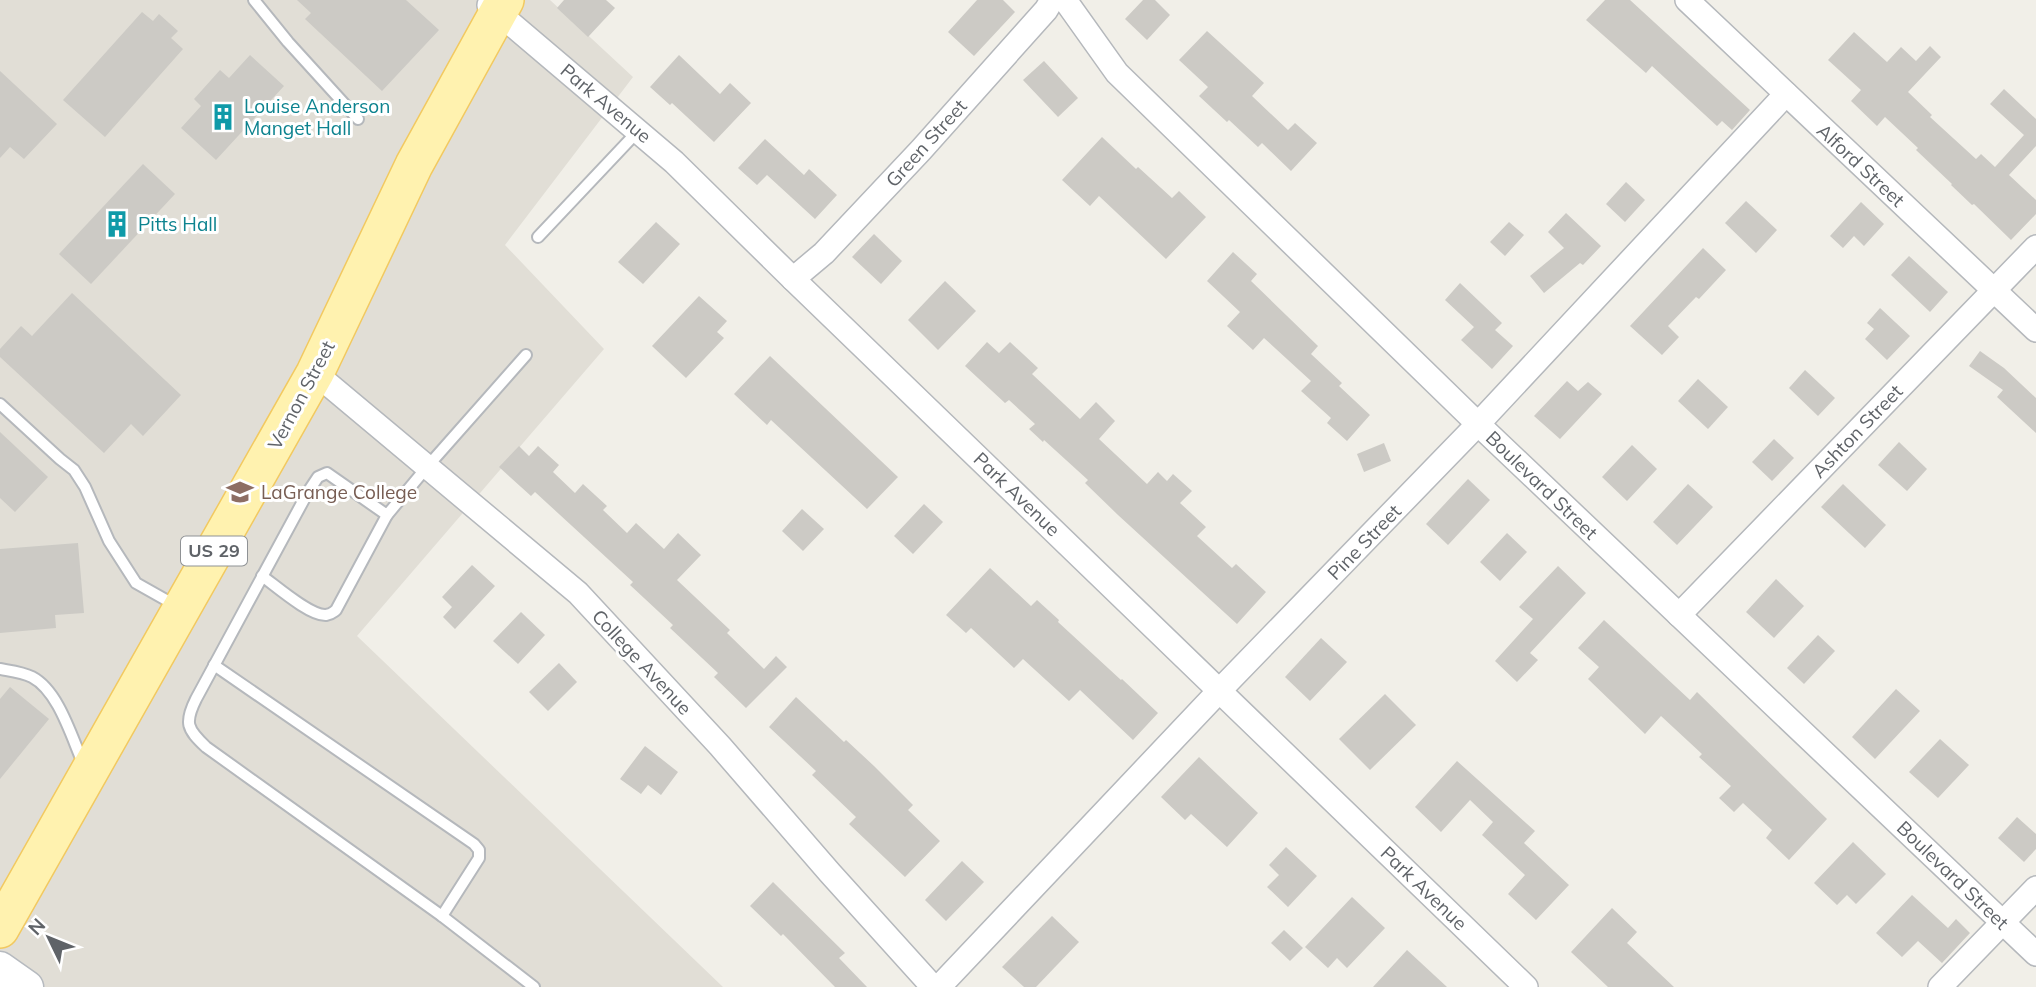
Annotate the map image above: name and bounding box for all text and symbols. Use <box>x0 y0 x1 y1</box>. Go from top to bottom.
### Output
street label: Park Avenue <box>556 58 656 148</box>
place label: Louise Anderson Manget Hall <box>244 94 390 140</box>
street label: Green Street <box>880 94 972 192</box>
building icon: Louise Anderson Manget Hall <box>208 102 238 132</box>
street label: Alford Street <box>1812 118 1910 212</box>
building icon: Pitts Hall <box>102 209 132 239</box>
place label: Pitts Hall <box>138 212 217 236</box>
street label: Vernon Street <box>262 336 340 454</box>
street label: Ashton Street <box>1807 379 1908 483</box>
street label: Boulevard Street <box>1481 426 1603 545</box>
street label: Park Avenue <box>969 447 1065 541</box>
school or university icon: LaGrange College <box>225 477 255 507</box>
place label: LaGrange College <box>261 480 417 504</box>
street label: Pine Street <box>1322 499 1406 585</box>
road number: US 29 <box>181 536 247 566</box>
street label: College Avenue <box>587 604 697 720</box>
street label: Boulevard Street <box>1892 816 2014 935</box>
street label: Park Avenue <box>1376 841 1472 935</box>
north arrow <box>14 903 84 973</box>
text: N <box>23 913 50 940</box>

